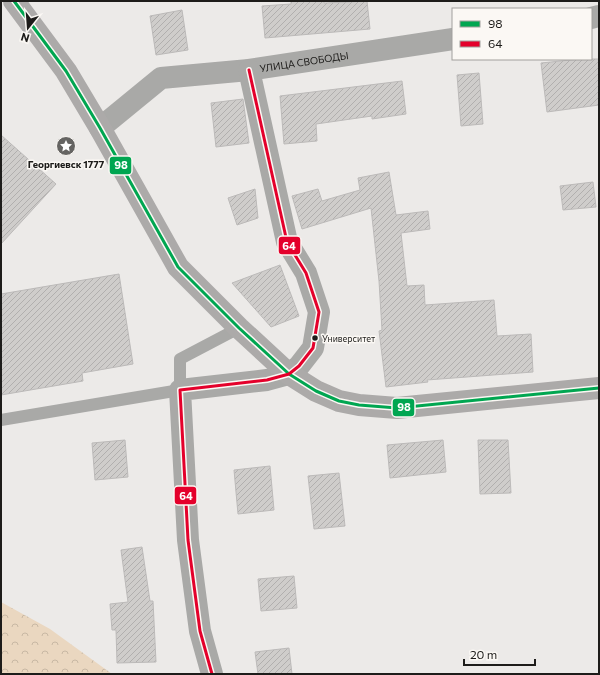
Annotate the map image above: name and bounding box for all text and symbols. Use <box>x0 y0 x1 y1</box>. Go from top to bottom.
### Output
north arrow <box>8 8 48 48</box>
legend <box>452 8 592 60</box>
text: 98 <box>488 16 503 30</box>
text: N <box>19 31 31 45</box>
text: 64 <box>488 36 502 50</box>
street label: УЛИЦА СВОБОДЫ <box>259 49 349 74</box>
place icon: Георгиевск 1777 <box>55 135 77 157</box>
line badge: 98 <box>109 156 132 175</box>
place label: Георгиевск 1777 <box>28 158 105 170</box>
text: 98 <box>114 158 128 171</box>
line badge: 64 <box>278 236 301 255</box>
text: 64 <box>282 239 296 252</box>
marker: Университет <box>310 333 320 343</box>
place label: Университет <box>322 333 376 344</box>
line badge: 98 <box>392 398 415 417</box>
text: 98 <box>397 400 411 413</box>
line badge: 64 <box>174 486 197 505</box>
text: 64 <box>179 489 193 502</box>
scale bar <box>464 641 535 667</box>
text: 20 m <box>470 647 497 661</box>

